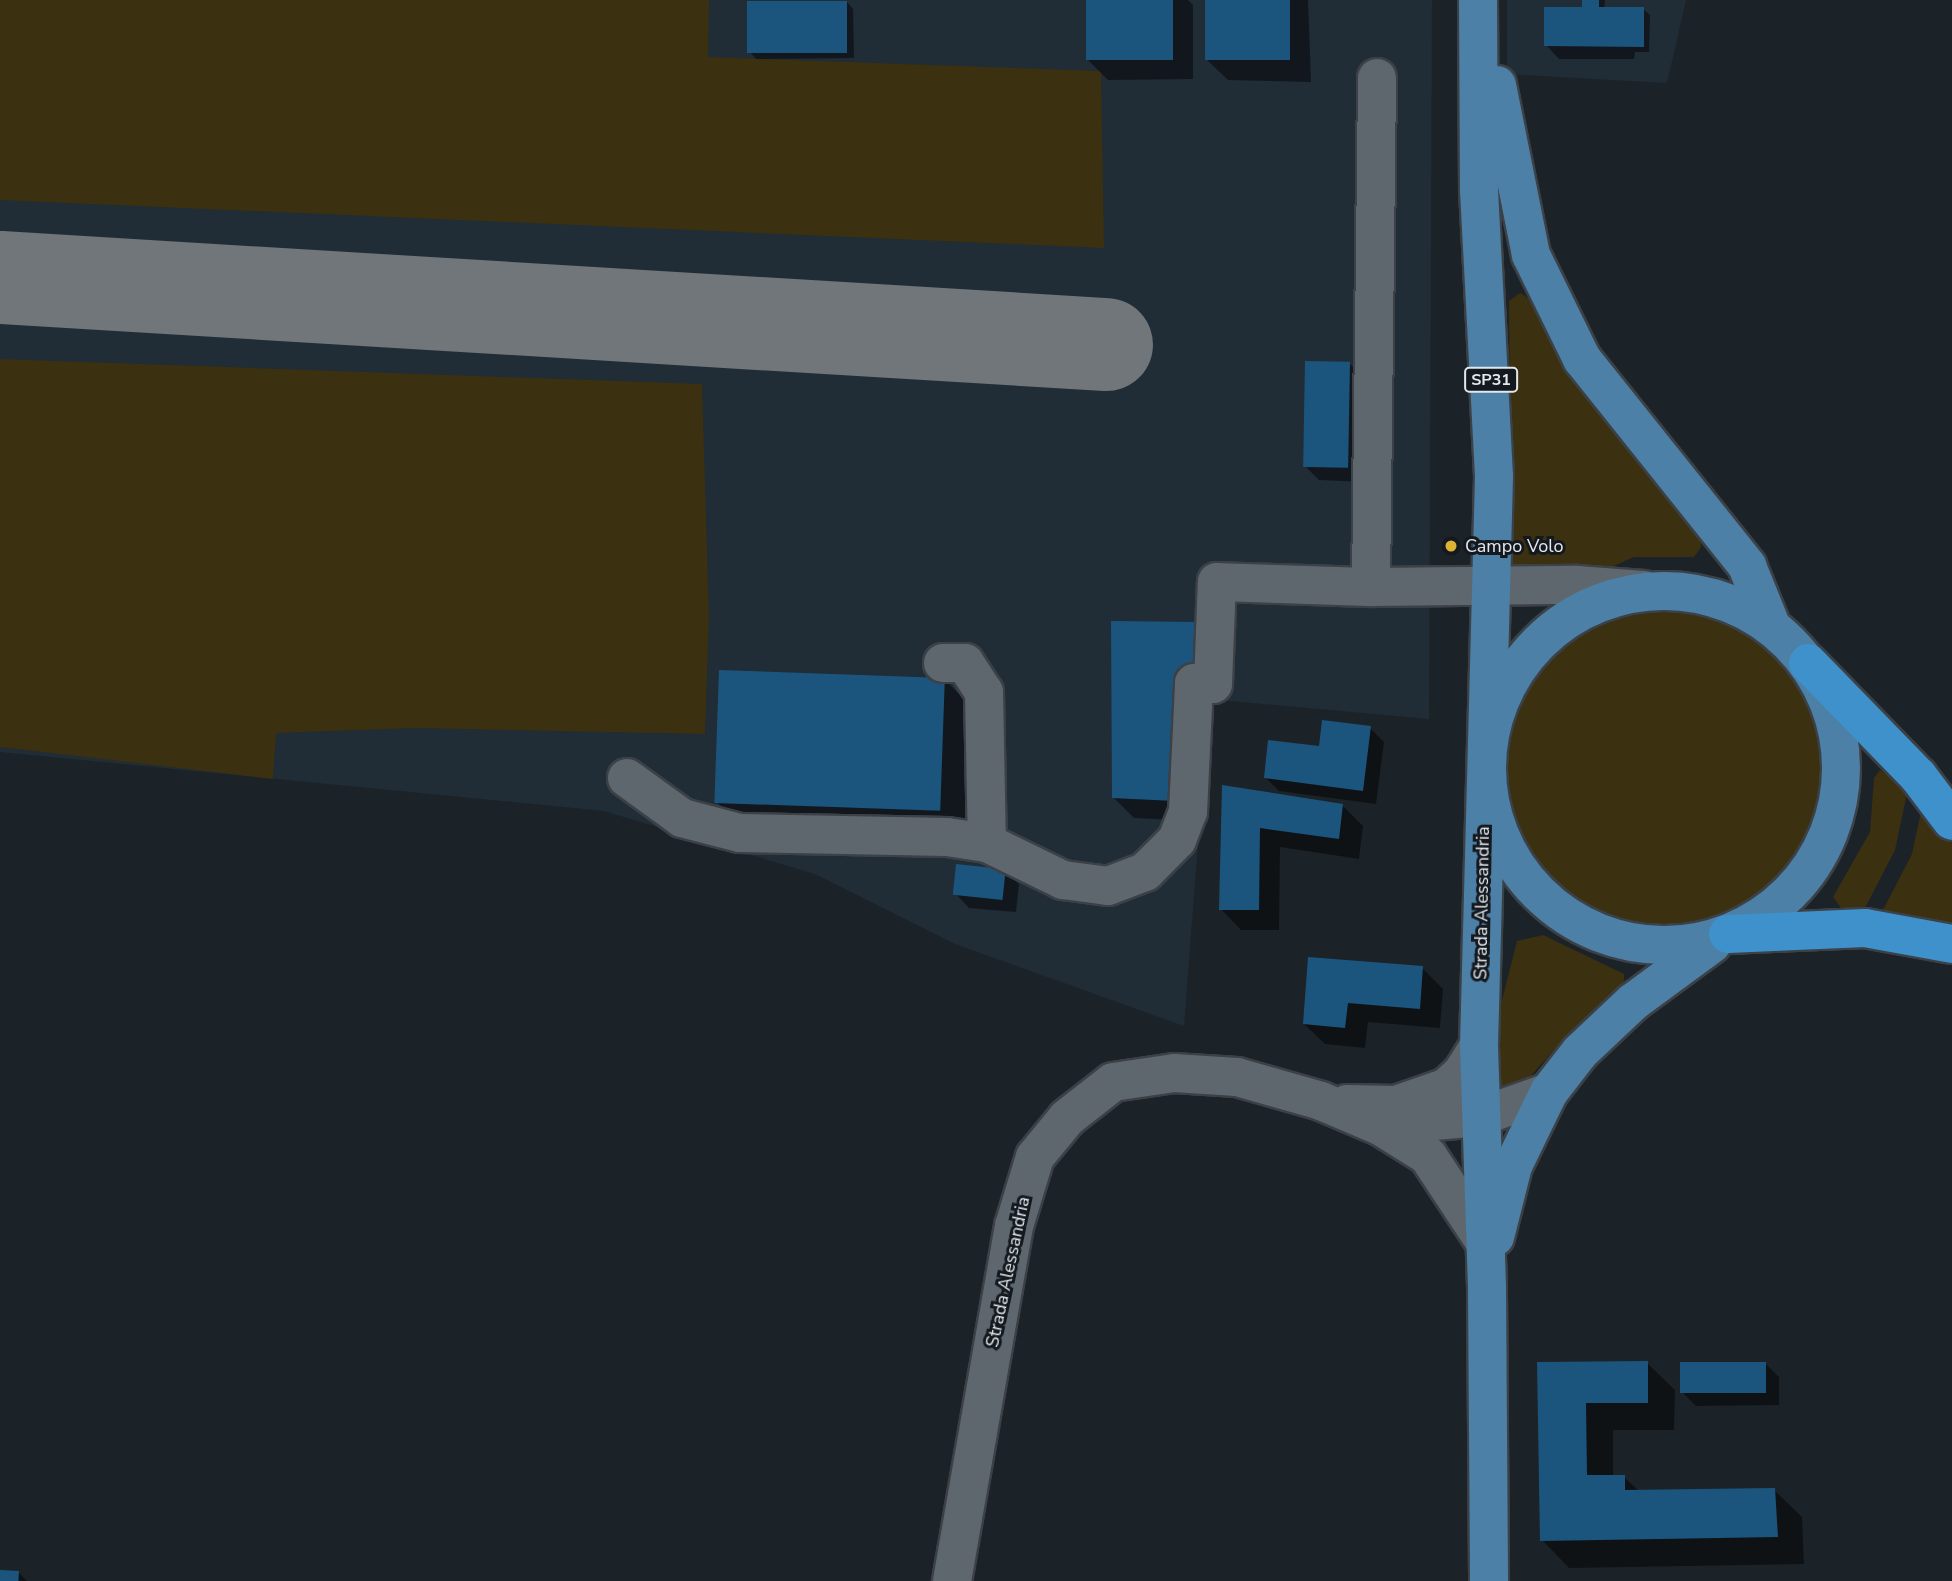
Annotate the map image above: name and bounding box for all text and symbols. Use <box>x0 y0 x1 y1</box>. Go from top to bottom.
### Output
road number: SP31 <box>1463 368 1519 392</box>
place label: Campo Volo <box>1465 535 1563 557</box>
marker: Campo Volo <box>1443 538 1459 554</box>
street label: Strada Alessandria <box>1470 826 1494 980</box>
street label: Strada Alessandria <box>981 1195 1035 1349</box>

